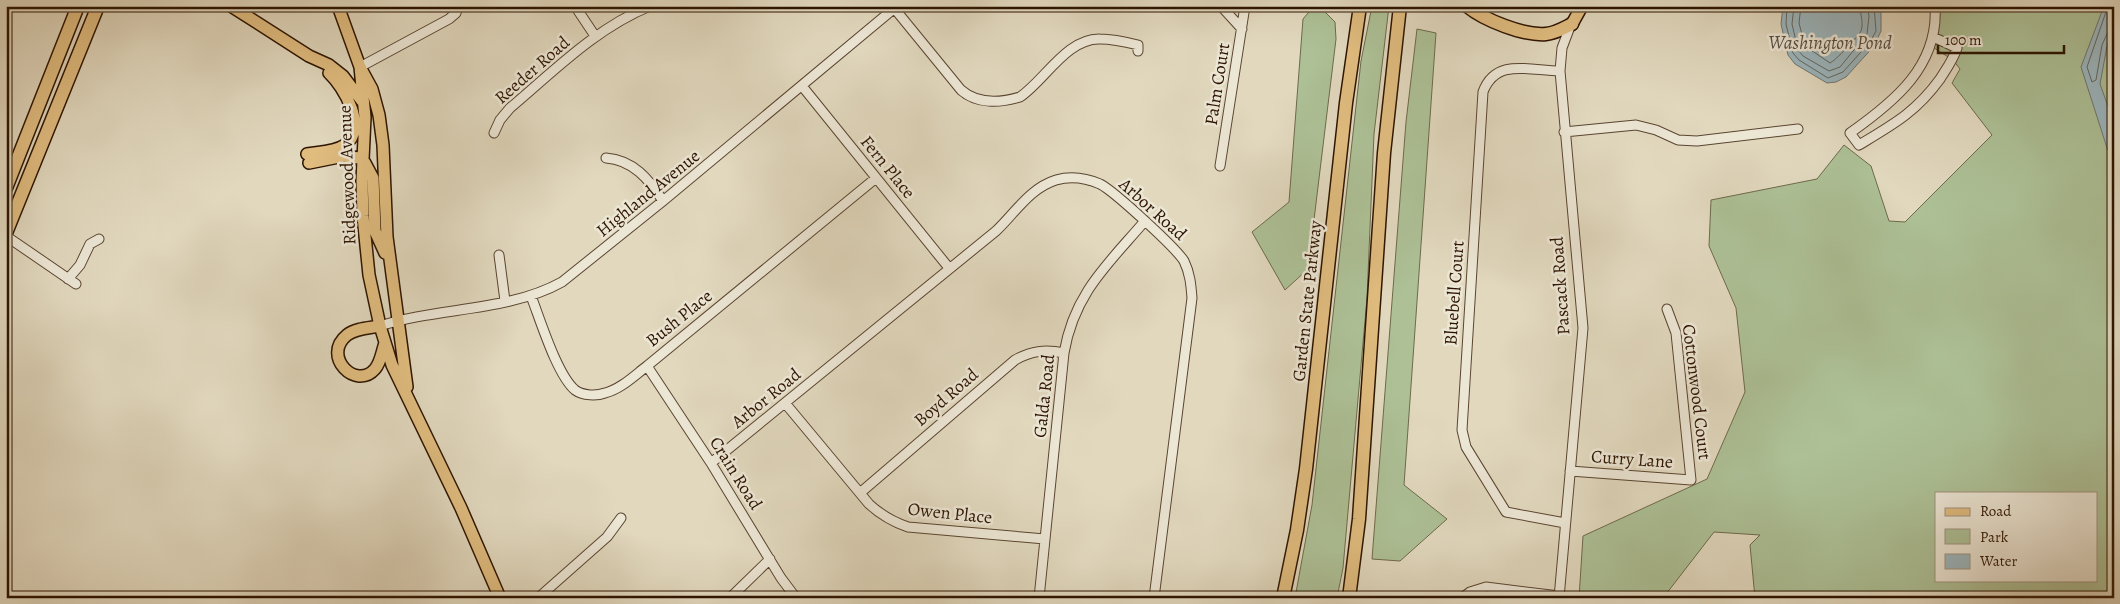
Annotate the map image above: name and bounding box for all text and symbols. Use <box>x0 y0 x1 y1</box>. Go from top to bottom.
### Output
scale bar <box>1938 22 2064 54</box>
street label: Reeder Road <box>489 30 575 109</box>
water label: Washington Pond <box>1768 30 1892 56</box>
text: 100 m <box>1945 30 1982 50</box>
street label: Palm Court <box>1199 41 1235 127</box>
street label: Ridgewood Avenue <box>333 105 361 245</box>
street label: Fern Place <box>855 130 921 204</box>
street label: Highland Avenue <box>591 144 705 242</box>
street label: Arbor Road <box>1113 172 1192 246</box>
street label: Garden State Parkway <box>1287 218 1327 383</box>
street label: Pascack Road <box>1545 236 1575 336</box>
street label: Bluebell Court <box>1438 240 1470 346</box>
street label: Bush Place <box>641 284 717 352</box>
street label: Cottonwood Court <box>1677 323 1717 461</box>
street label: Galda Road <box>1028 353 1060 439</box>
street label: Arbor Road <box>725 362 806 434</box>
street label: Boyd Road <box>909 362 983 432</box>
street label: Crain Road <box>704 432 768 514</box>
street label: Curry Lane <box>1590 444 1674 474</box>
legend <box>1935 492 2098 582</box>
street label: Owen Place <box>907 497 993 529</box>
text: Road <box>1980 501 2012 521</box>
text: Park <box>1980 527 2009 547</box>
text: Water <box>1979 551 2017 571</box>

